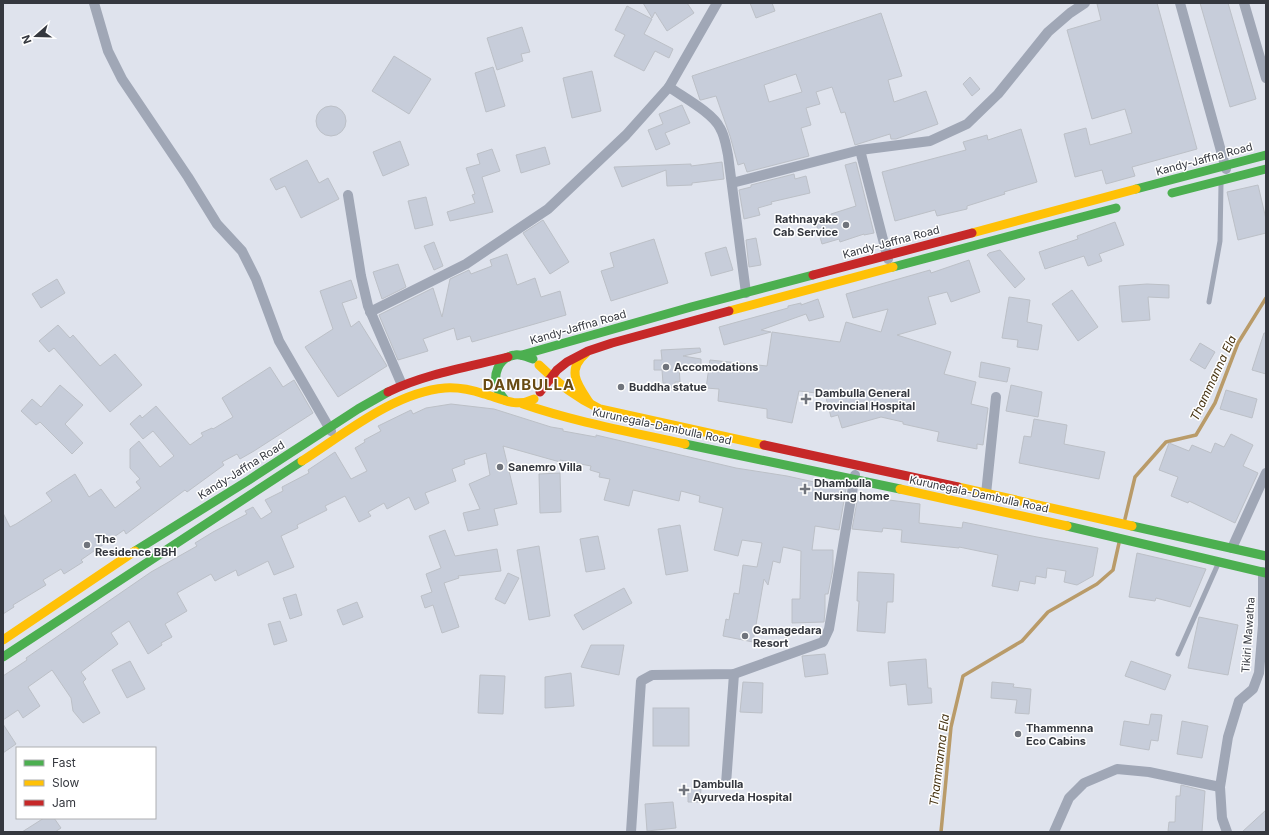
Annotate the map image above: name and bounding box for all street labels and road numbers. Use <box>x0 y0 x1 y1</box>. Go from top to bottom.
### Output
street label: Kandy-Jaffna Road <box>1154 139 1254 179</box>
street label: Kandy-Jaffna Road <box>841 222 941 262</box>
street label: Kandy-Jaffna Road <box>528 307 628 347</box>
street label: Kurunegala-Dambulla Road <box>591 404 733 448</box>
street label: Kandy-Jaffna Road <box>195 438 287 502</box>
street label: Kurunegala-Dambulla Road <box>908 472 1050 516</box>
street label: Tikiri Mawatha <box>1238 597 1258 673</box>

